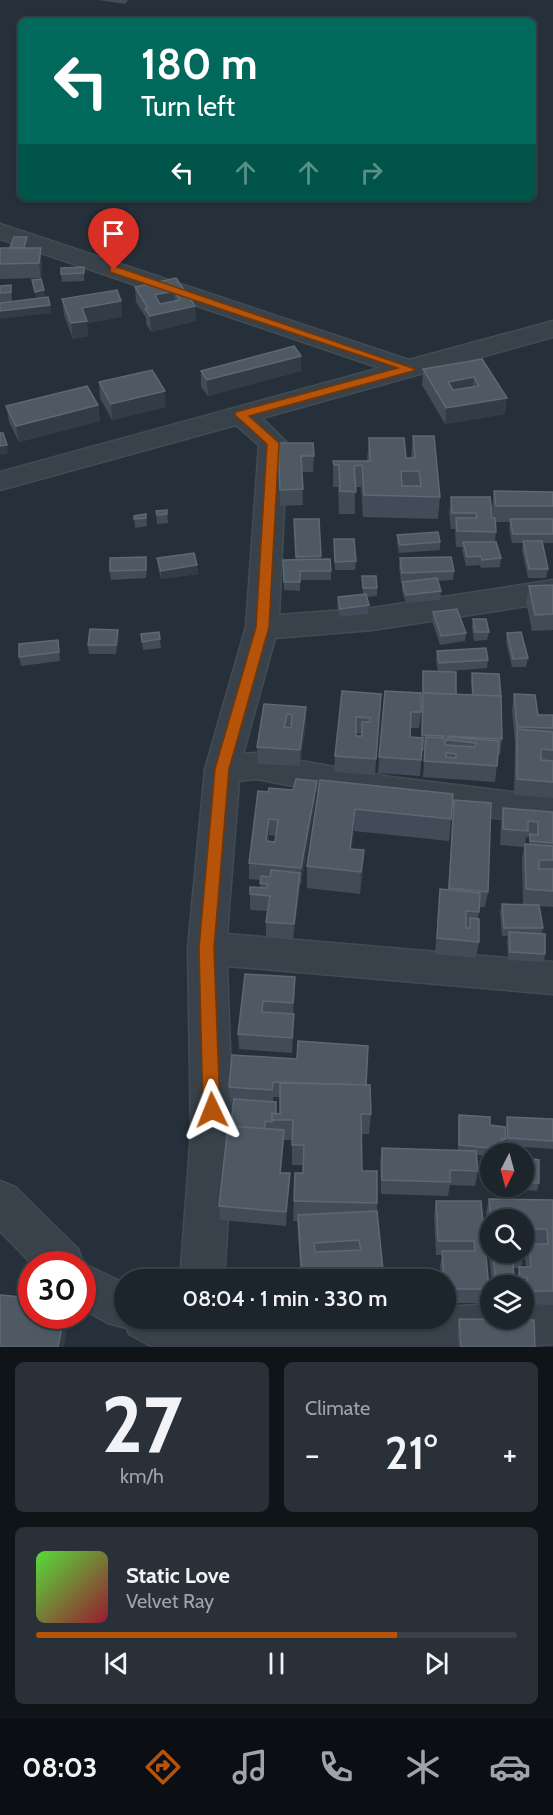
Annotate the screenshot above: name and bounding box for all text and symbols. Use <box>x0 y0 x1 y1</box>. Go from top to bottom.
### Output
text: 180 m <box>141 38 257 90</box>
icon: left <box>42 42 120 120</box>
text: Turn left <box>141 90 235 123</box>
icon: left <box>166 156 199 189</box>
icon: ahead <box>229 156 262 189</box>
icon: ahead <box>292 156 325 189</box>
icon: right <box>355 156 388 189</box>
pin <box>88 208 139 270</box>
icon: arrive <box>97 217 130 250</box>
position arrow <box>180 1078 244 1142</box>
north arrow <box>480 1143 534 1197</box>
map controls <box>480 1143 534 1329</box>
button: search <box>480 1209 534 1263</box>
speed limit sign: 30 <box>18 1251 96 1329</box>
button: layers <box>480 1275 534 1329</box>
text: 08:04 · 1 min · 330 m <box>183 1285 387 1312</box>
text: 27 <box>101 1377 183 1472</box>
text: Climate <box>305 1396 370 1420</box>
text: 21° <box>385 1426 437 1480</box>
text: − <box>305 1434 320 1474</box>
text: + <box>502 1434 517 1474</box>
text: km/h <box>120 1464 164 1488</box>
text: Static Love <box>126 1562 230 1589</box>
text: Velvet Ray <box>126 1589 214 1613</box>
icon: previous <box>100 1647 133 1680</box>
icon: pause <box>260 1647 293 1680</box>
icon: next <box>420 1647 453 1680</box>
icon: directions <box>142 1746 184 1788</box>
icon: music <box>229 1746 271 1788</box>
icon: phone <box>315 1746 357 1788</box>
icon: climate <box>402 1746 444 1788</box>
icon: car <box>489 1746 531 1788</box>
text: 08:03 <box>22 1751 97 1784</box>

